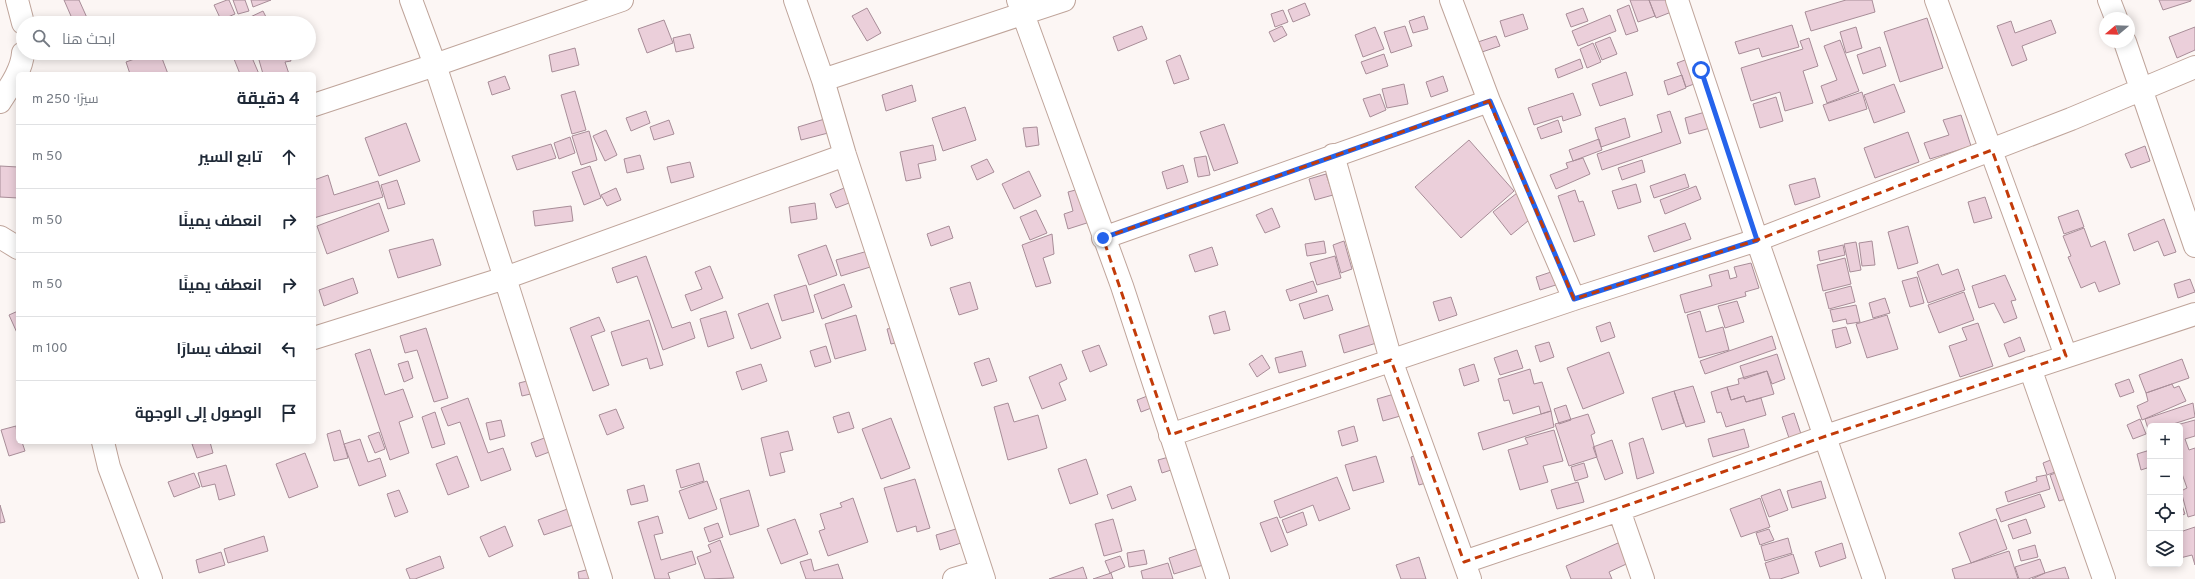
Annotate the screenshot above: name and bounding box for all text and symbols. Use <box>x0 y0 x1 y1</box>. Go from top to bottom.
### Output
north arrow <box>2099 12 2135 48</box>
search box <box>16 16 316 60</box>
icon: search <box>30 27 52 49</box>
text: ابحث هنا <box>62 31 116 50</box>
route start <box>1692 61 1710 79</box>
text: 4 دقيقة <box>237 89 300 111</box>
text: سيرًا · 250 m <box>32 92 99 108</box>
icon: ahead <box>278 146 300 168</box>
text: 50 m <box>32 149 62 165</box>
text: تابع السير <box>199 149 262 168</box>
icon: right <box>278 210 300 232</box>
text: 50 m <box>32 213 62 229</box>
text: انعطف يمينًا <box>178 213 262 232</box>
route end <box>1094 229 1112 247</box>
icon: right <box>278 274 300 296</box>
text: 50 m <box>32 277 62 293</box>
text: انعطف يمينًا <box>178 277 262 296</box>
icon: left <box>278 338 300 360</box>
text: 100 m <box>32 341 68 357</box>
text: انعطف يسارًا <box>176 341 262 360</box>
icon: arrive <box>278 402 300 424</box>
text: الوصول إلى الوجهة <box>135 405 262 424</box>
map controls <box>2147 423 2183 567</box>
button: + <box>2147 423 2183 459</box>
button: − <box>2147 459 2183 495</box>
button: locate <box>2147 495 2183 531</box>
button: layers <box>2147 531 2183 567</box>

